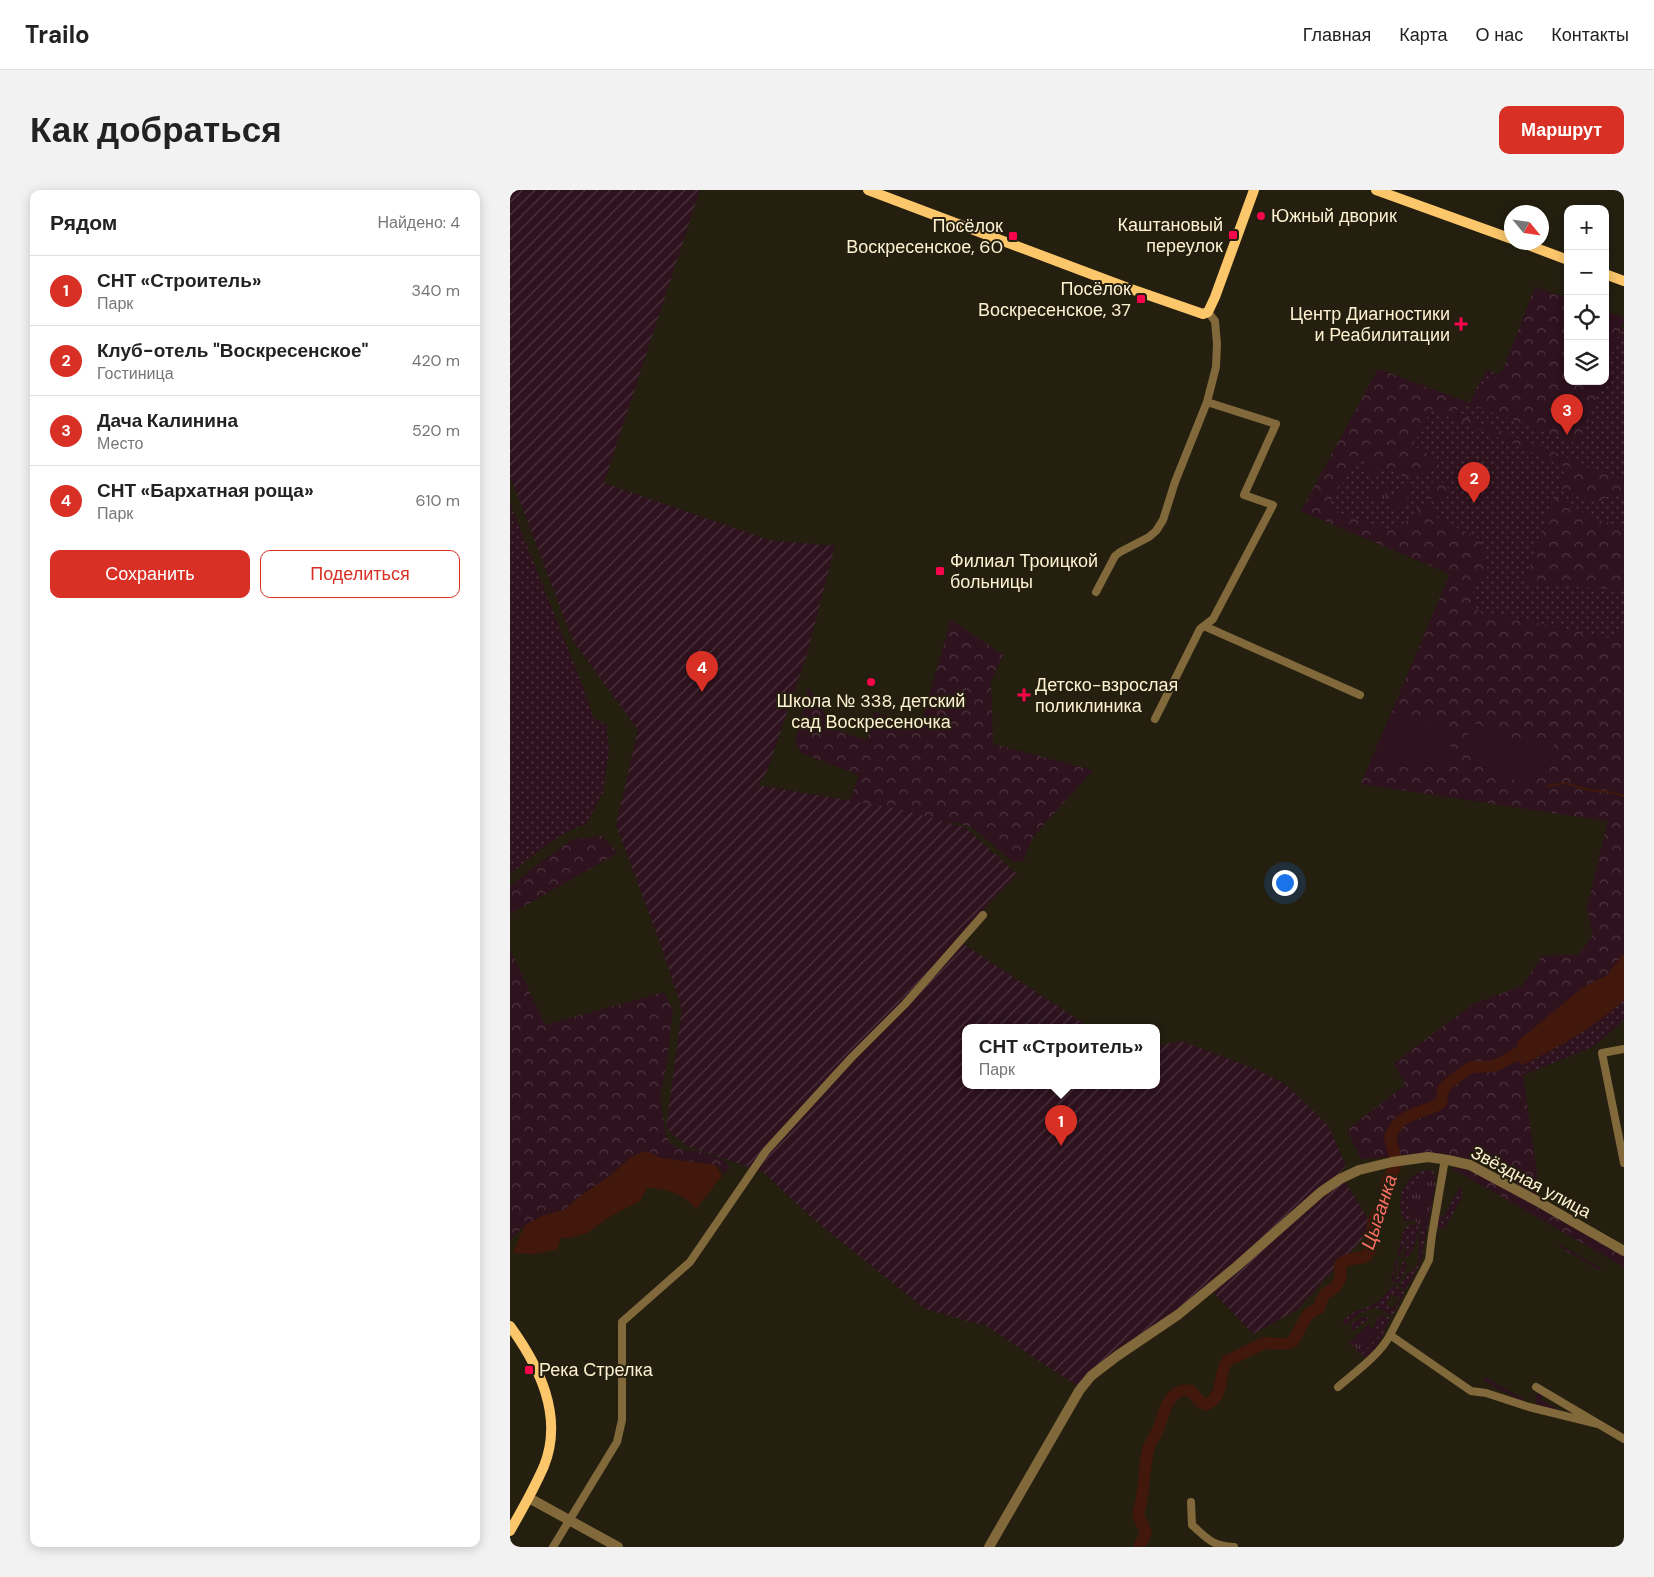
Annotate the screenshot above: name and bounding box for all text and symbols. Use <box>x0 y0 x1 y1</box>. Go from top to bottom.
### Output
text: Trailo <box>25 19 90 50</box>
text: Главная <box>1303 23 1371 47</box>
text: Карта <box>1399 23 1448 47</box>
text: О нас <box>1476 23 1523 47</box>
text: Контакты <box>1551 23 1629 47</box>
button: Маршрут <box>1499 106 1624 154</box>
text: Как добраться <box>30 107 282 153</box>
place label: Южный дворик <box>1271 204 1397 228</box>
north arrow <box>1504 205 1549 250</box>
map controls <box>1564 205 1609 385</box>
button: + <box>1564 205 1609 250</box>
text: Рядом <box>50 209 117 237</box>
marker: Южный дворик <box>1255 210 1267 222</box>
text: Найдено: 4 <box>377 212 460 233</box>
place label: Каштановый переулок <box>1118 213 1223 258</box>
place label: Посёлок Воскресенское, 60 <box>846 214 1003 259</box>
marker: Каштановый переулок <box>1227 229 1239 241</box>
marker: Посёлок Воскресенское, 60 <box>1007 230 1019 242</box>
button: − <box>1564 250 1609 295</box>
text: СНТ «Строитель» <box>97 268 262 293</box>
place label: Посёлок Воскресенское, 37 <box>978 277 1131 322</box>
text: 1 <box>63 280 69 301</box>
text: 340 m <box>411 280 460 301</box>
text: Парк <box>97 293 133 314</box>
marker: Посёлок Воскресенское, 37 <box>1135 293 1147 305</box>
button: locate <box>1564 295 1609 340</box>
place label: Центр Диагностики и Реабилитации <box>1290 302 1450 347</box>
marker: Центр Диагностики и Реабилитации <box>1454 317 1468 331</box>
text: Клуб-отель "Воскресенское" <box>97 338 369 363</box>
button: layers <box>1564 340 1609 385</box>
text: 2 <box>61 350 71 371</box>
text: 420 m <box>412 350 460 371</box>
text: Гостиница <box>97 363 174 384</box>
pin: 3 <box>1551 394 1583 435</box>
text: Дача Калинина <box>97 408 238 433</box>
text: 3 <box>61 420 71 441</box>
text: 520 m <box>412 420 460 441</box>
text: Место <box>97 433 143 454</box>
pin: 2 <box>1458 462 1490 503</box>
text: СНТ «Бархатная роща» <box>97 478 314 503</box>
text: 4 <box>61 490 71 511</box>
text: 610 m <box>416 490 460 511</box>
text: Парк <box>97 503 133 524</box>
place label: Филиал Троицкой больницы <box>950 549 1098 594</box>
button: Сохранить <box>50 550 250 598</box>
button: Поделиться <box>260 550 460 598</box>
marker: Филиал Троицкой больницы <box>934 565 946 577</box>
pin: 4 <box>686 651 718 692</box>
place label: Детско-взрослая поликлиника <box>1035 673 1178 718</box>
marker: Школа № 338, детский сад Воскресеночка <box>865 676 877 688</box>
marker: Детско-взрослая поликлиника <box>1017 688 1031 702</box>
place label: Школа № 338, детский сад Воскресеночка <box>777 689 965 734</box>
your location <box>1272 870 1298 896</box>
popup <box>962 1024 1160 1089</box>
text: СНТ «Строитель» <box>979 1034 1143 1059</box>
text: Парк <box>979 1059 1015 1080</box>
pin: 1 <box>1045 1105 1077 1146</box>
street label: Звёздная улица <box>1467 1140 1596 1224</box>
water label: Цыганка <box>1355 1171 1403 1253</box>
place label: Река Стрелка <box>539 1358 654 1382</box>
marker: Река Стрелка <box>523 1364 535 1376</box>

